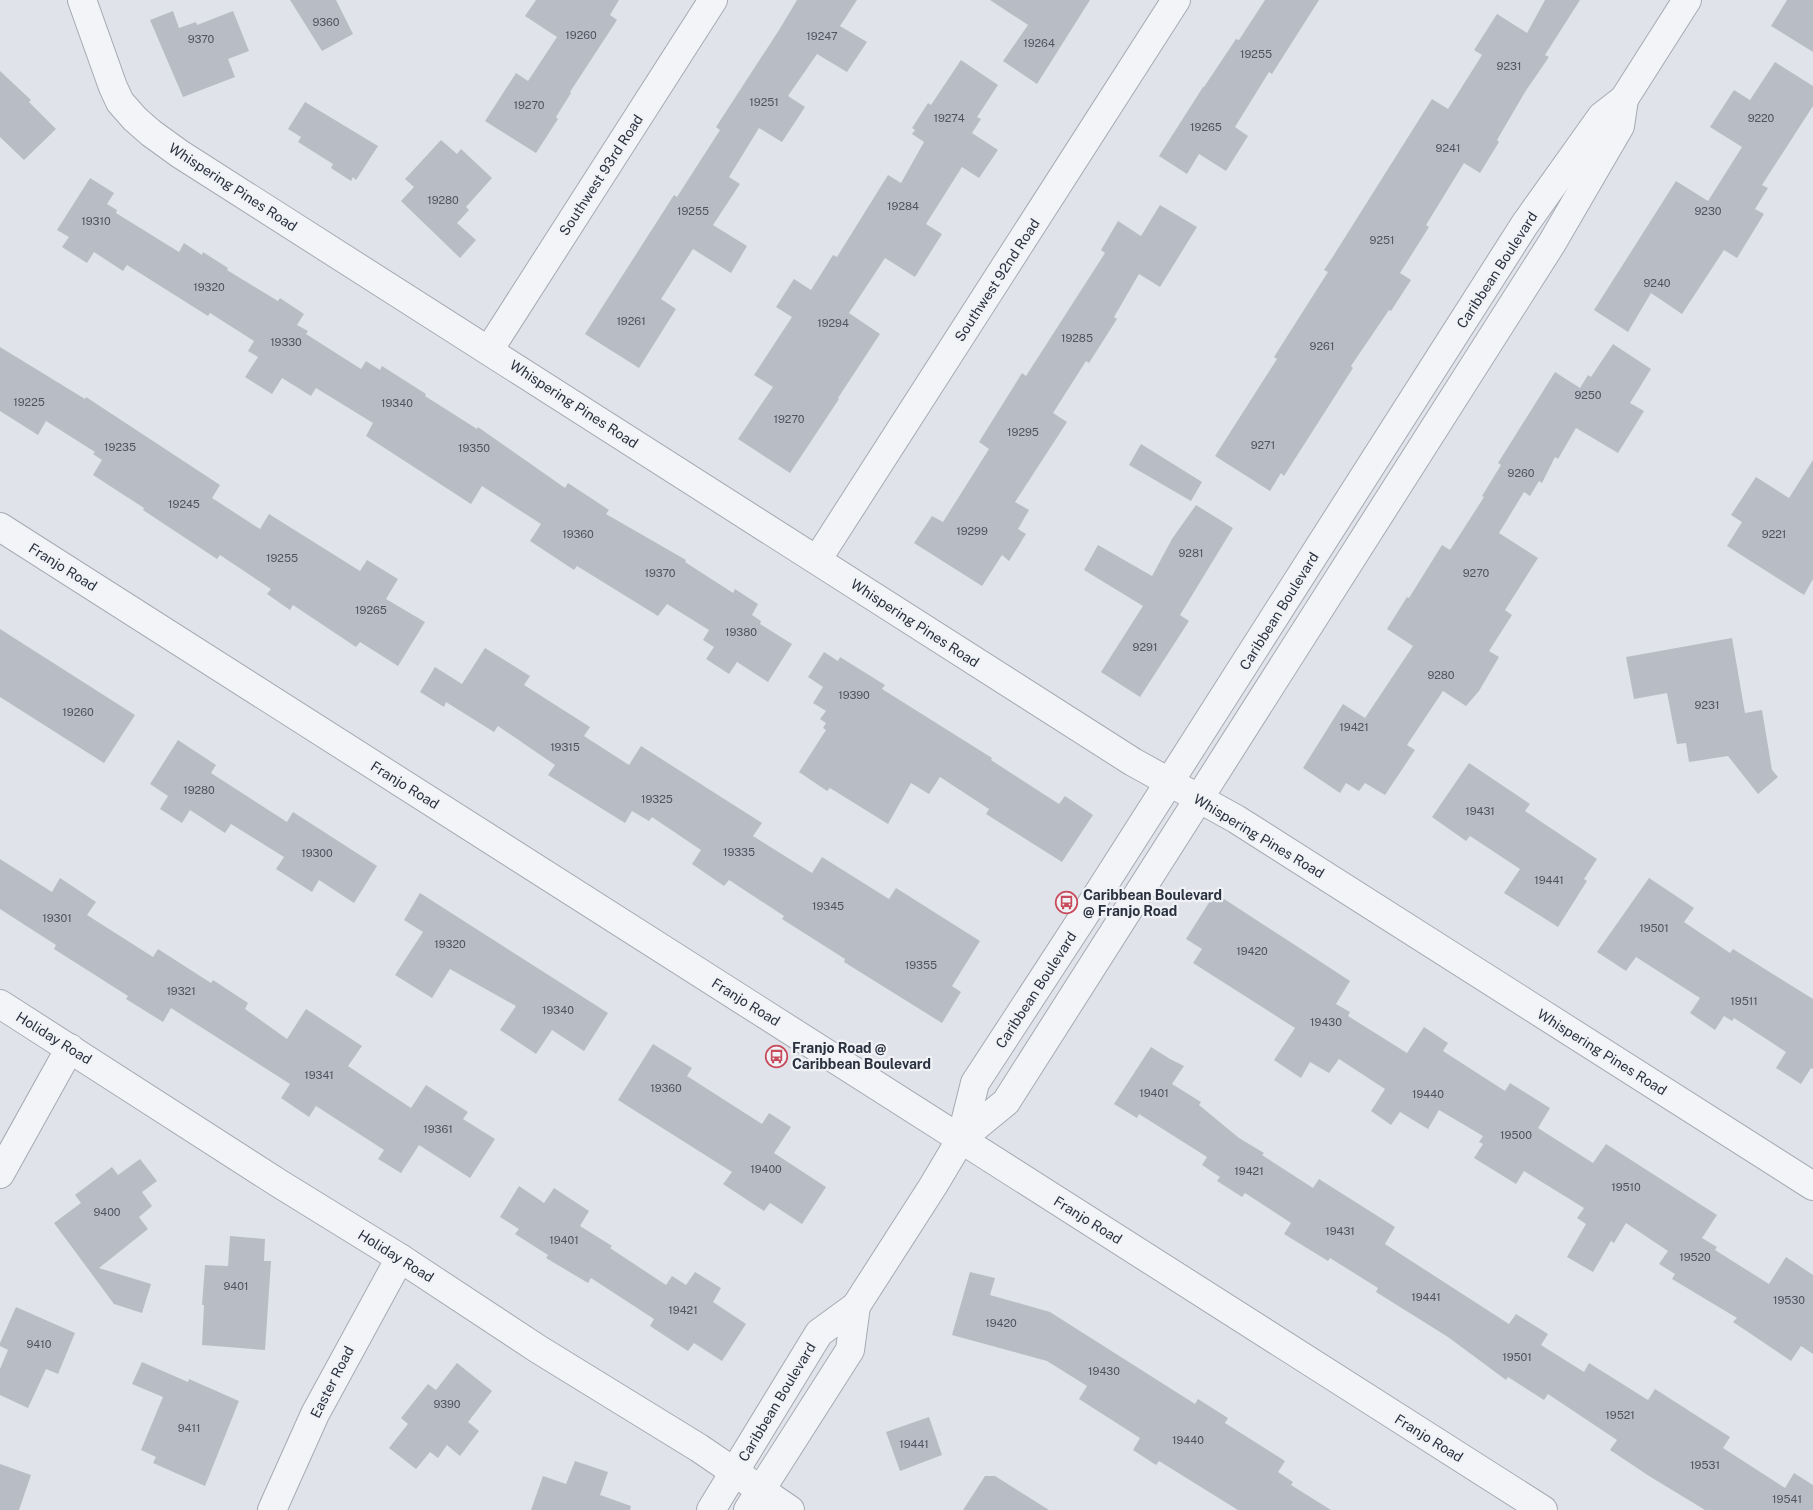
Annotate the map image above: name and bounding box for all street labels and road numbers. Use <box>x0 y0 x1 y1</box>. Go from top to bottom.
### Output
street label: Southwest 93rd Road <box>556 112 646 238</box>
street label: Whispering Pines Road <box>166 140 300 234</box>
street label: Caribbean Boulevard <box>1453 209 1541 331</box>
street label: Southwest 92nd Road <box>951 216 1043 344</box>
street label: Whispering Pines Road <box>507 357 641 451</box>
street label: Franjo Road <box>26 540 100 594</box>
street label: Caribbean Boulevard <box>1236 549 1322 673</box>
street label: Whispering Pines Road <box>848 576 982 670</box>
street label: Franjo Road <box>368 758 442 812</box>
street label: Whispering Pines Road <box>1191 791 1327 881</box>
street label: Caribbean Boulevard <box>992 929 1080 1051</box>
street label: Franjo Road <box>709 975 783 1029</box>
street label: Whispering Pines Road <box>1534 1006 1670 1098</box>
street label: Holiday Road <box>13 1008 95 1068</box>
street label: Franjo Road <box>1051 1193 1125 1247</box>
street label: Holiday Road <box>355 1226 437 1286</box>
street label: Caribbean Boulevard <box>735 1340 819 1464</box>
street label: Easter Road <box>307 1343 357 1421</box>
street label: Franjo Road <box>1392 1411 1466 1465</box>

